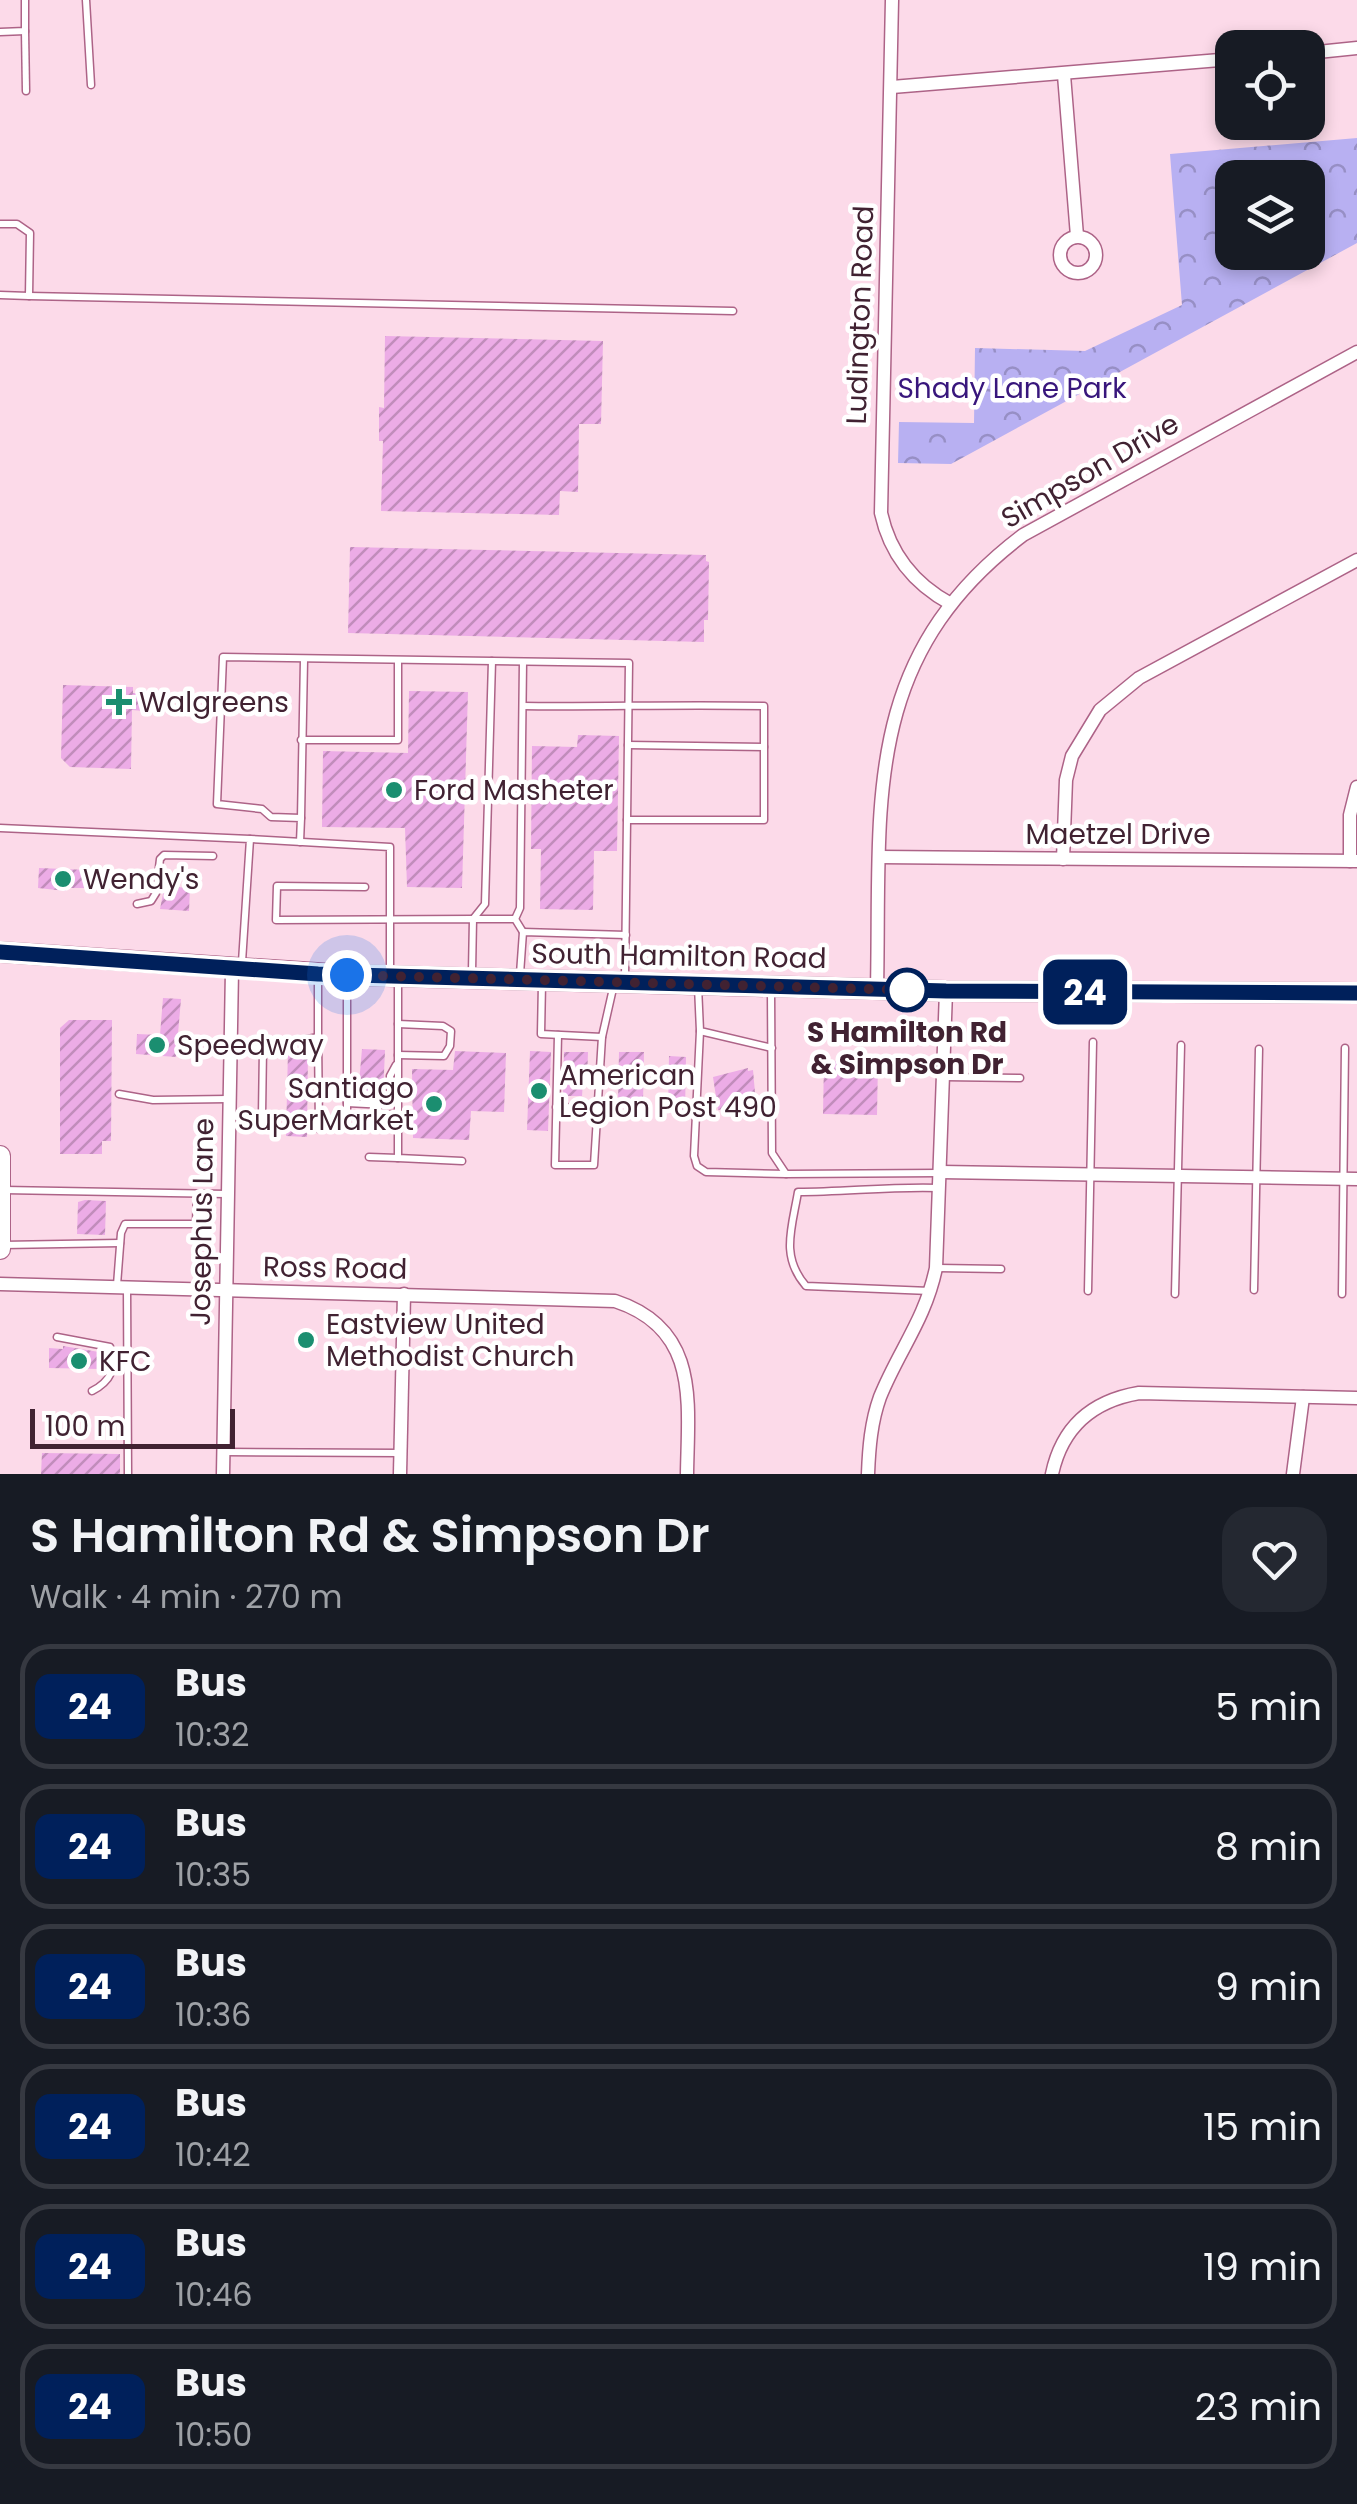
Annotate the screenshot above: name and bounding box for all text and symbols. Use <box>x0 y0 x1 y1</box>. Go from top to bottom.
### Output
map controls <box>1215 30 1325 270</box>
button: locate <box>1215 30 1325 140</box>
button: layers <box>1215 160 1325 270</box>
street label: Ludington Road <box>837 205 883 425</box>
park label: Shady Lane Park <box>897 369 1127 408</box>
street label: Simpson Drive <box>994 404 1186 538</box>
place label: Walgreens <box>139 683 289 722</box>
marker: Walgreens <box>108 691 130 713</box>
place label: Ford Masheter <box>414 771 614 810</box>
marker: Ford Masheter <box>383 779 405 801</box>
street label: Maetzel Drive <box>1025 815 1211 854</box>
place label: Wendy's <box>83 860 199 899</box>
marker: Wendy's <box>52 868 74 890</box>
street label: South Hamilton Road <box>531 934 827 978</box>
your location <box>322 950 372 1000</box>
line badge: 24 <box>1040 960 1130 1024</box>
text: 24 <box>1063 968 1107 1017</box>
marker: S Hamilton Rd & Simpson Dr <box>886 969 928 1011</box>
place label: S Hamilton Rd & Simpson Dr <box>807 1013 1007 1084</box>
place label: Speedway <box>177 1026 324 1065</box>
marker: Speedway <box>146 1034 168 1056</box>
place label: American Legion Post 490 <box>559 1056 777 1127</box>
place label: Santiago SuperMarket <box>237 1069 414 1140</box>
marker: American Legion Post 490 <box>528 1080 550 1102</box>
marker: Santiago SuperMarket <box>423 1093 445 1115</box>
street label: Josephus Lane <box>181 1118 223 1326</box>
street label: Ross Road <box>262 1247 408 1289</box>
place label: Eastview United Methodist Church <box>326 1305 574 1376</box>
marker: Eastview United Methodist Church <box>295 1329 317 1351</box>
place label: KFC <box>99 1342 152 1381</box>
marker: KFC <box>68 1350 90 1372</box>
scale bar <box>30 1404 235 1448</box>
text: 100 m <box>45 1407 125 1446</box>
text: S Hamilton Rd & Simpson Dr <box>30 1502 710 1569</box>
button: heart <box>1222 1507 1327 1612</box>
text: Walk · 4 min · 270 m <box>30 1574 342 1619</box>
text: Bus <box>175 1656 247 1709</box>
text: 5 min <box>1215 1680 1322 1733</box>
text: 24 <box>68 1682 112 1731</box>
text: 10:32 <box>175 1712 249 1757</box>
text: Bus <box>175 1796 247 1849</box>
text: 8 min <box>1215 1820 1322 1873</box>
text: 24 <box>68 1822 112 1871</box>
text: 10:35 <box>175 1852 251 1897</box>
text: Bus <box>175 1936 247 1989</box>
text: 9 min <box>1215 1960 1322 2013</box>
text: 24 <box>68 1962 112 2011</box>
text: 10:36 <box>175 1992 251 2037</box>
text: Bus <box>175 2076 247 2129</box>
text: 15 min <box>1203 2100 1322 2153</box>
text: 24 <box>68 2102 112 2151</box>
text: 10:42 <box>175 2132 251 2177</box>
text: Bus <box>175 2216 247 2269</box>
text: 19 min <box>1203 2240 1322 2293</box>
text: 24 <box>68 2242 112 2291</box>
text: 10:46 <box>175 2272 253 2317</box>
text: Bus <box>175 2356 247 2409</box>
text: 23 min <box>1195 2380 1322 2433</box>
text: 24 <box>68 2382 112 2431</box>
text: 10:50 <box>175 2412 252 2457</box>

